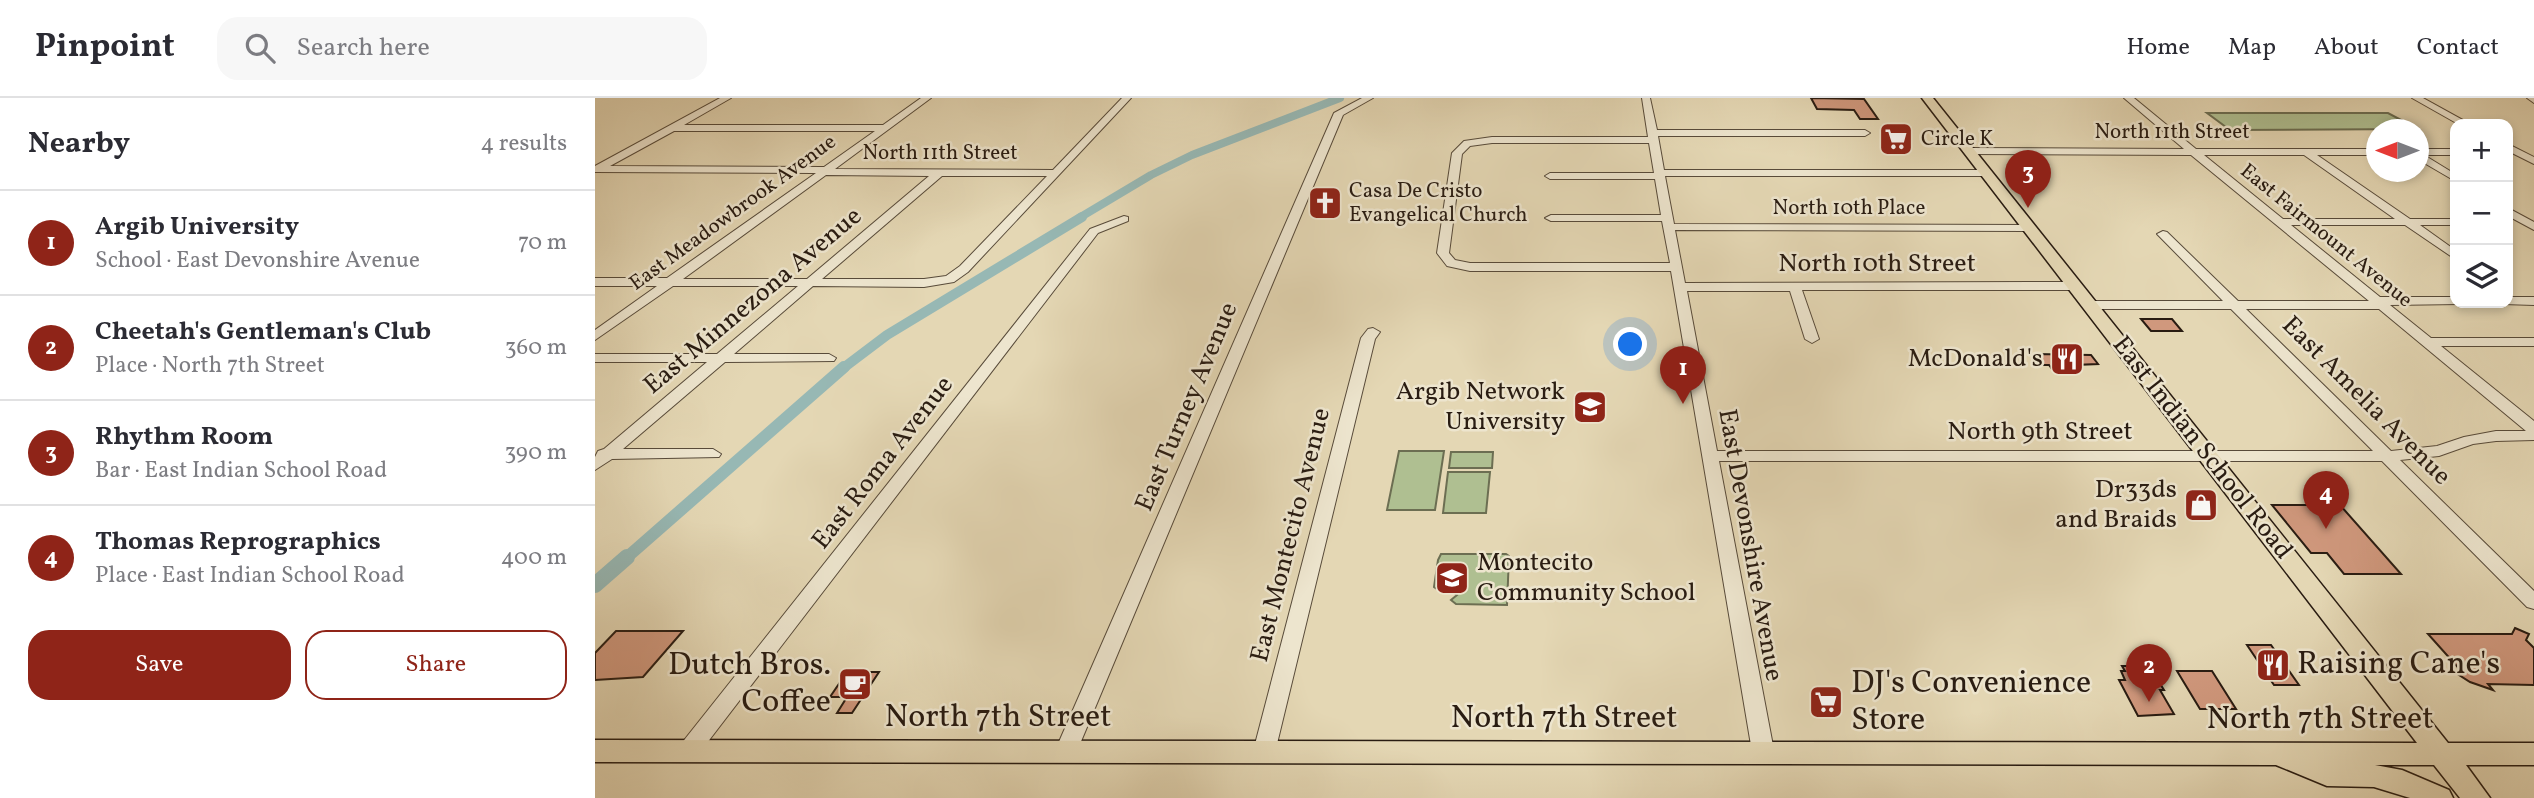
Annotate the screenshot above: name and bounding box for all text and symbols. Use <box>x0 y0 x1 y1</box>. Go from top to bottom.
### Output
search box <box>217 17 707 80</box>
text: Pinpoint <box>35 25 175 71</box>
icon: search <box>241 29 279 67</box>
text: Search here <box>297 30 430 66</box>
text: Home <box>2126 31 2190 65</box>
text: Map <box>2228 31 2276 65</box>
text: About <box>2314 31 2379 65</box>
text: Contact <box>2417 31 2499 65</box>
street label: North 11th Street <box>2094 118 2250 147</box>
north arrow <box>2366 119 2429 182</box>
map controls <box>2450 119 2513 308</box>
button: + <box>2450 119 2513 182</box>
supermarket icon: Circle K <box>1877 120 1915 158</box>
text: Nearby <box>28 123 130 165</box>
place label: Circle K <box>1921 125 1993 154</box>
text: 4 results <box>481 128 567 160</box>
street label: East Meadowbrook Avenue <box>624 128 842 298</box>
street label: North 11th Street <box>862 139 1018 168</box>
pin: 3 <box>2005 150 2051 208</box>
street label: East Fairmount Avenue <box>2234 157 2418 315</box>
place label: Casa De Cristo Evangelical Church <box>1349 177 1528 230</box>
button: − <box>2450 182 2513 245</box>
church icon: Casa De Cristo Evangelical Church <box>1306 184 1344 222</box>
street label: North 10th Place <box>1773 194 1925 223</box>
street label: East Minnezona Avenue <box>636 199 870 403</box>
text: Argib University <box>95 209 299 245</box>
text: 1 <box>46 227 56 259</box>
text: 70 m <box>518 227 567 259</box>
text: School · East Devonshire Avenue <box>95 245 420 277</box>
button: layers <box>2450 245 2513 308</box>
street label: North 10th Street <box>1778 246 1976 282</box>
street label: East Turney Avenue <box>1127 297 1247 517</box>
street label: East Amelia Avenue <box>2273 308 2459 494</box>
text: Cheetah's Gentleman's Club <box>95 314 431 350</box>
your location <box>1613 327 1647 361</box>
street label: East Indian School Road <box>2103 329 2301 567</box>
text: 2 <box>45 332 57 364</box>
text: 360 m <box>505 332 567 364</box>
restaurant icon: McDonald's <box>2048 340 2086 378</box>
place label: McDonald's <box>1908 341 2043 377</box>
pin: 1 <box>1660 346 1706 404</box>
text: Place · North 7th Street <box>95 350 325 382</box>
street label: East Roma Avenue <box>804 369 962 557</box>
place label: Argib Network University <box>1396 374 1565 440</box>
school or university icon: Argib Network University <box>1571 388 1609 426</box>
street label: East Montecito Avenue <box>1242 404 1340 666</box>
street label: East Devonshire Avenue <box>1708 406 1792 684</box>
street label: North 9th Street <box>1947 414 2133 450</box>
text: Rhythm Room <box>95 419 273 455</box>
text: 3 <box>45 437 57 469</box>
text: 390 m <box>504 437 567 469</box>
text: Bar · East Indian School Road <box>95 455 387 487</box>
pin: 4 <box>2303 471 2349 529</box>
place label: Dr33ds and Braids <box>2055 472 2177 538</box>
shop icon: Dr33ds and Braids <box>2182 486 2220 524</box>
text: Thomas Reprographics <box>95 524 381 560</box>
text: 4 <box>44 542 58 574</box>
text: 400 m <box>501 542 567 574</box>
place label: Montecito Community School <box>1477 545 1695 611</box>
school or university icon: Montecito Community School <box>1433 559 1471 597</box>
text: Place · East Indian School Road <box>95 560 405 592</box>
button: Save <box>28 630 291 700</box>
button: Share <box>305 630 567 700</box>
place label: Raising Cane's <box>2297 643 2500 687</box>
place label: Dutch Bros. Coffee <box>668 644 831 725</box>
pin: 2 <box>2126 644 2172 702</box>
restaurant icon: Raising Cane's <box>2254 646 2292 684</box>
place label: DJ's Convenience Store <box>1851 662 2091 743</box>
cafe icon: Dutch Bros. Coffee <box>836 665 874 703</box>
supermarket icon: DJ's Convenience Store <box>1807 683 1845 721</box>
street label: North 7th Street <box>885 696 1111 740</box>
street label: North 7th Street <box>1451 697 1677 741</box>
street label: North 7th Street <box>2207 698 2433 742</box>

